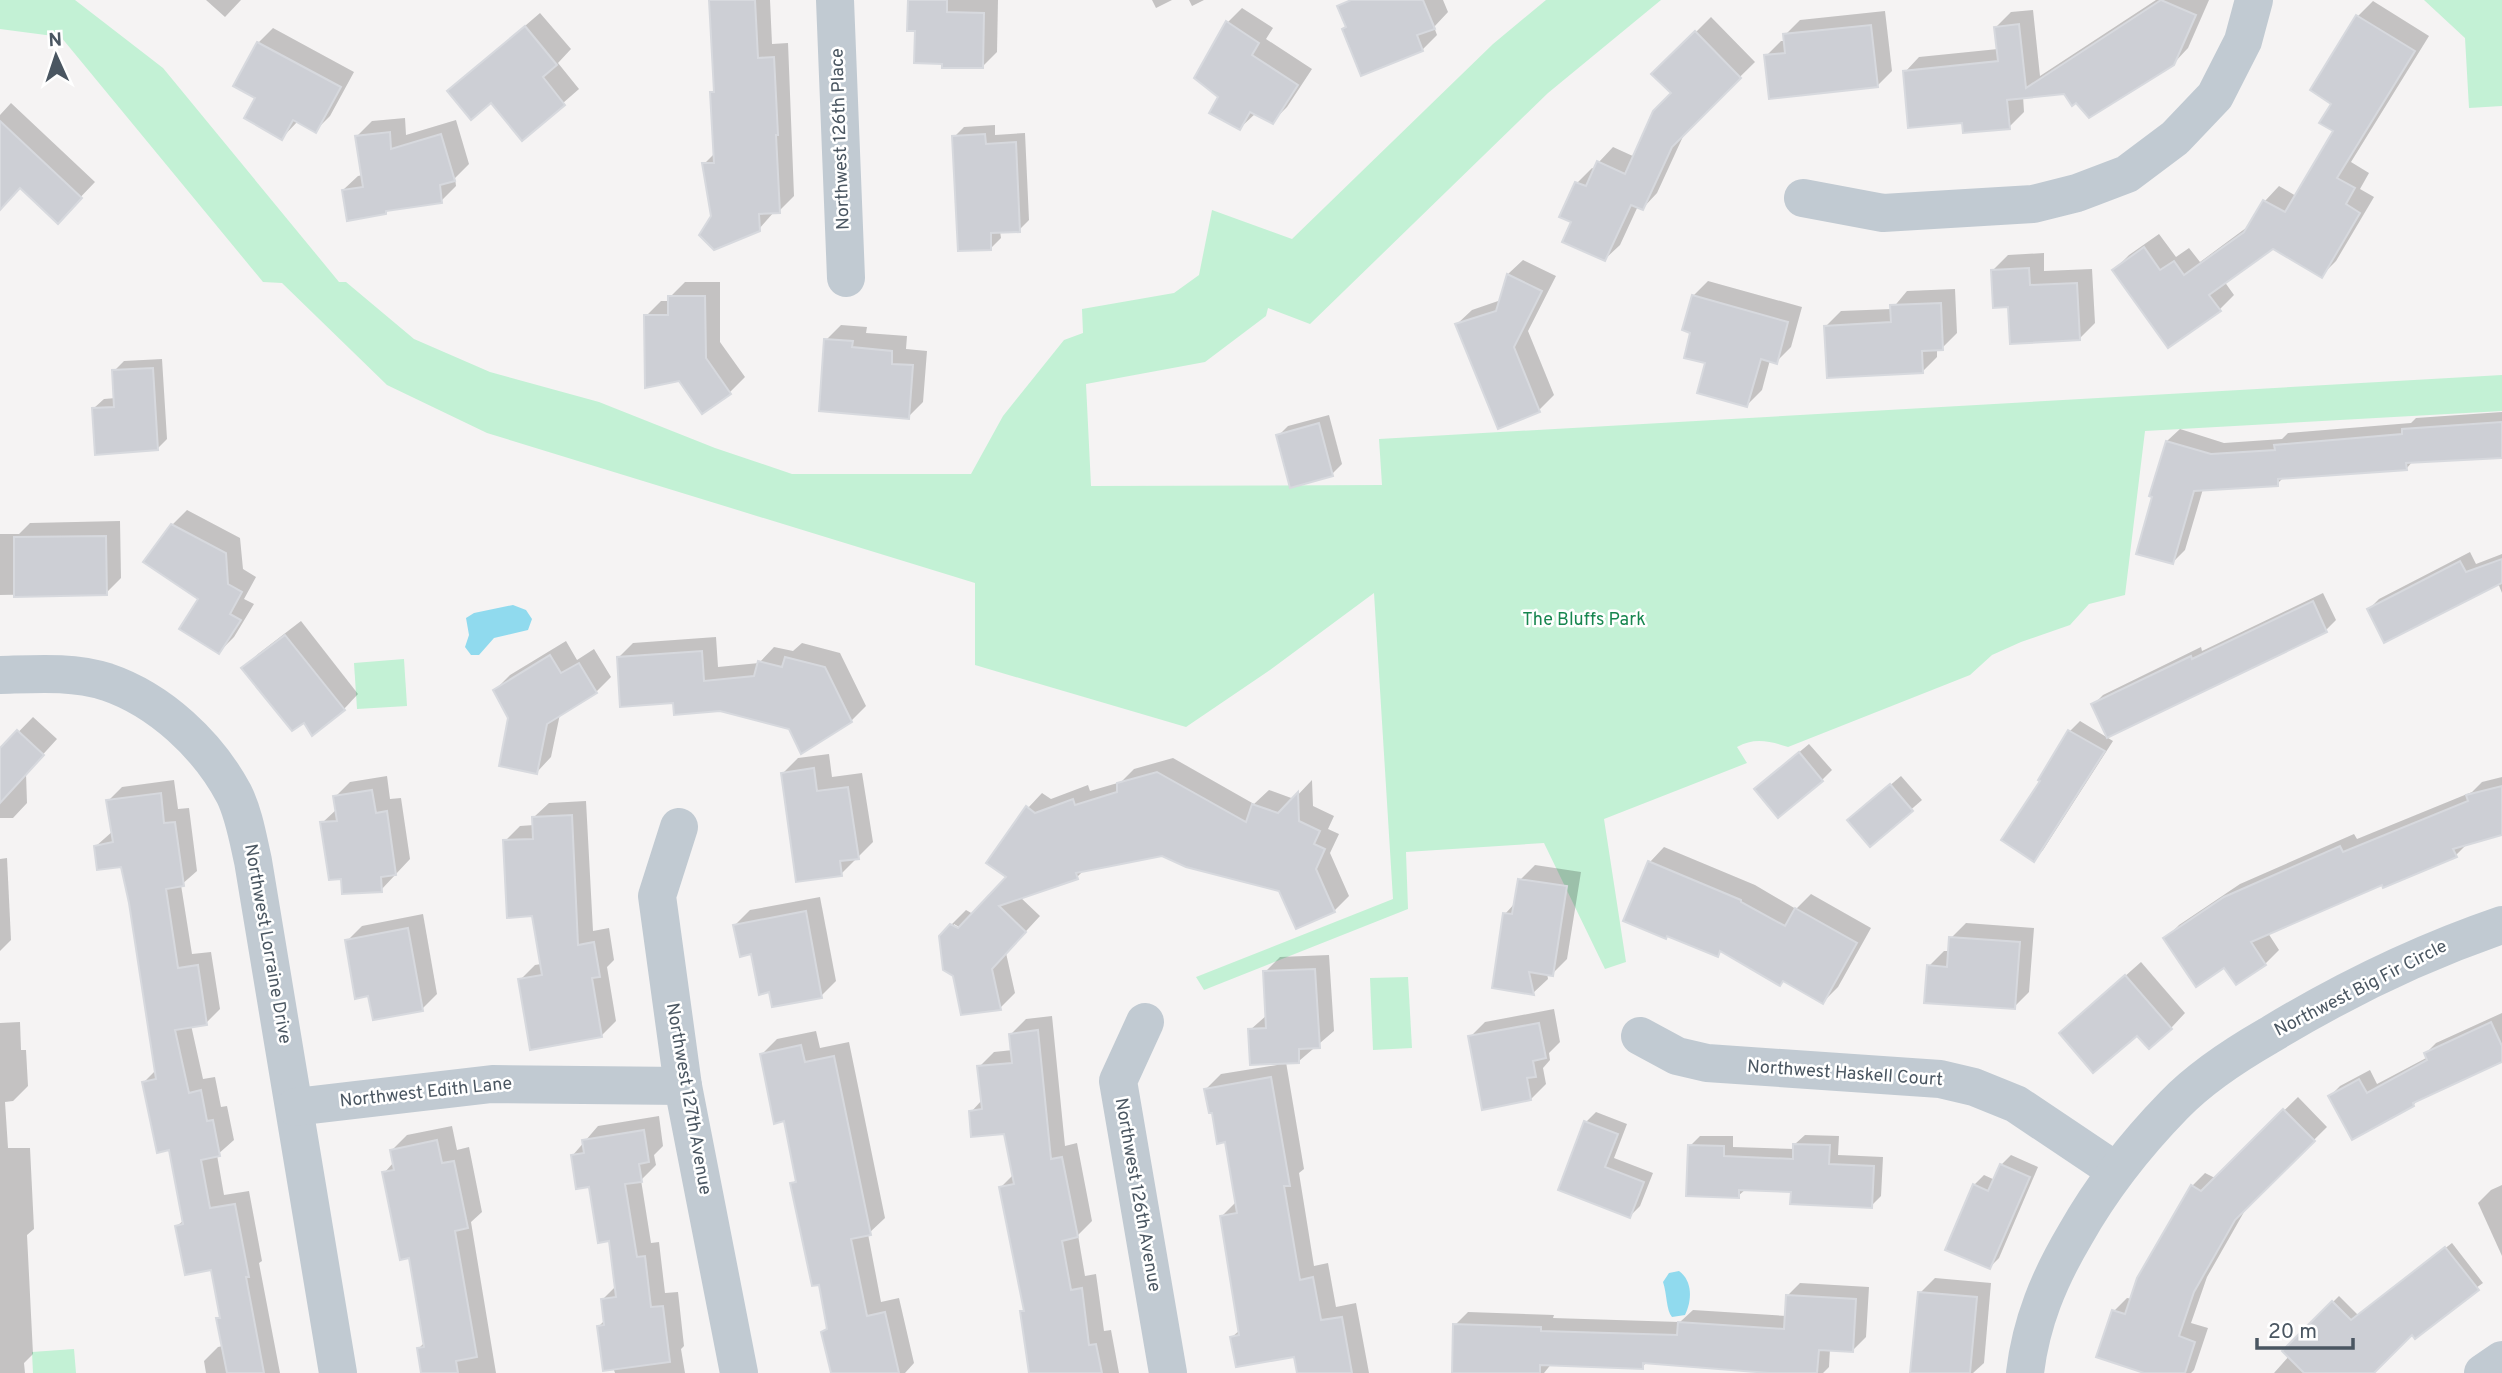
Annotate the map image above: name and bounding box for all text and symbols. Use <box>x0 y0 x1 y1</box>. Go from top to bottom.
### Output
north arrow <box>21 21 91 91</box>
text: N <box>48 29 63 53</box>
street label: Northwest 126th Place <box>826 48 856 230</box>
park label: The Bluffs Park <box>1522 609 1646 632</box>
street label: Northwest Lorraine Drive <box>238 842 296 1046</box>
street label: Northwest Big Fir Circle <box>2271 935 2451 1043</box>
street label: Northwest 127th Avenue <box>660 1001 716 1197</box>
street label: Northwest Haskell Court <box>1746 1056 1944 1092</box>
street label: Northwest Edith Lane <box>339 1073 513 1113</box>
street label: Northwest 126th Avenue <box>1109 1096 1165 1294</box>
scale bar <box>2257 1306 2353 1350</box>
text: 20 m <box>2268 1319 2317 1346</box>

